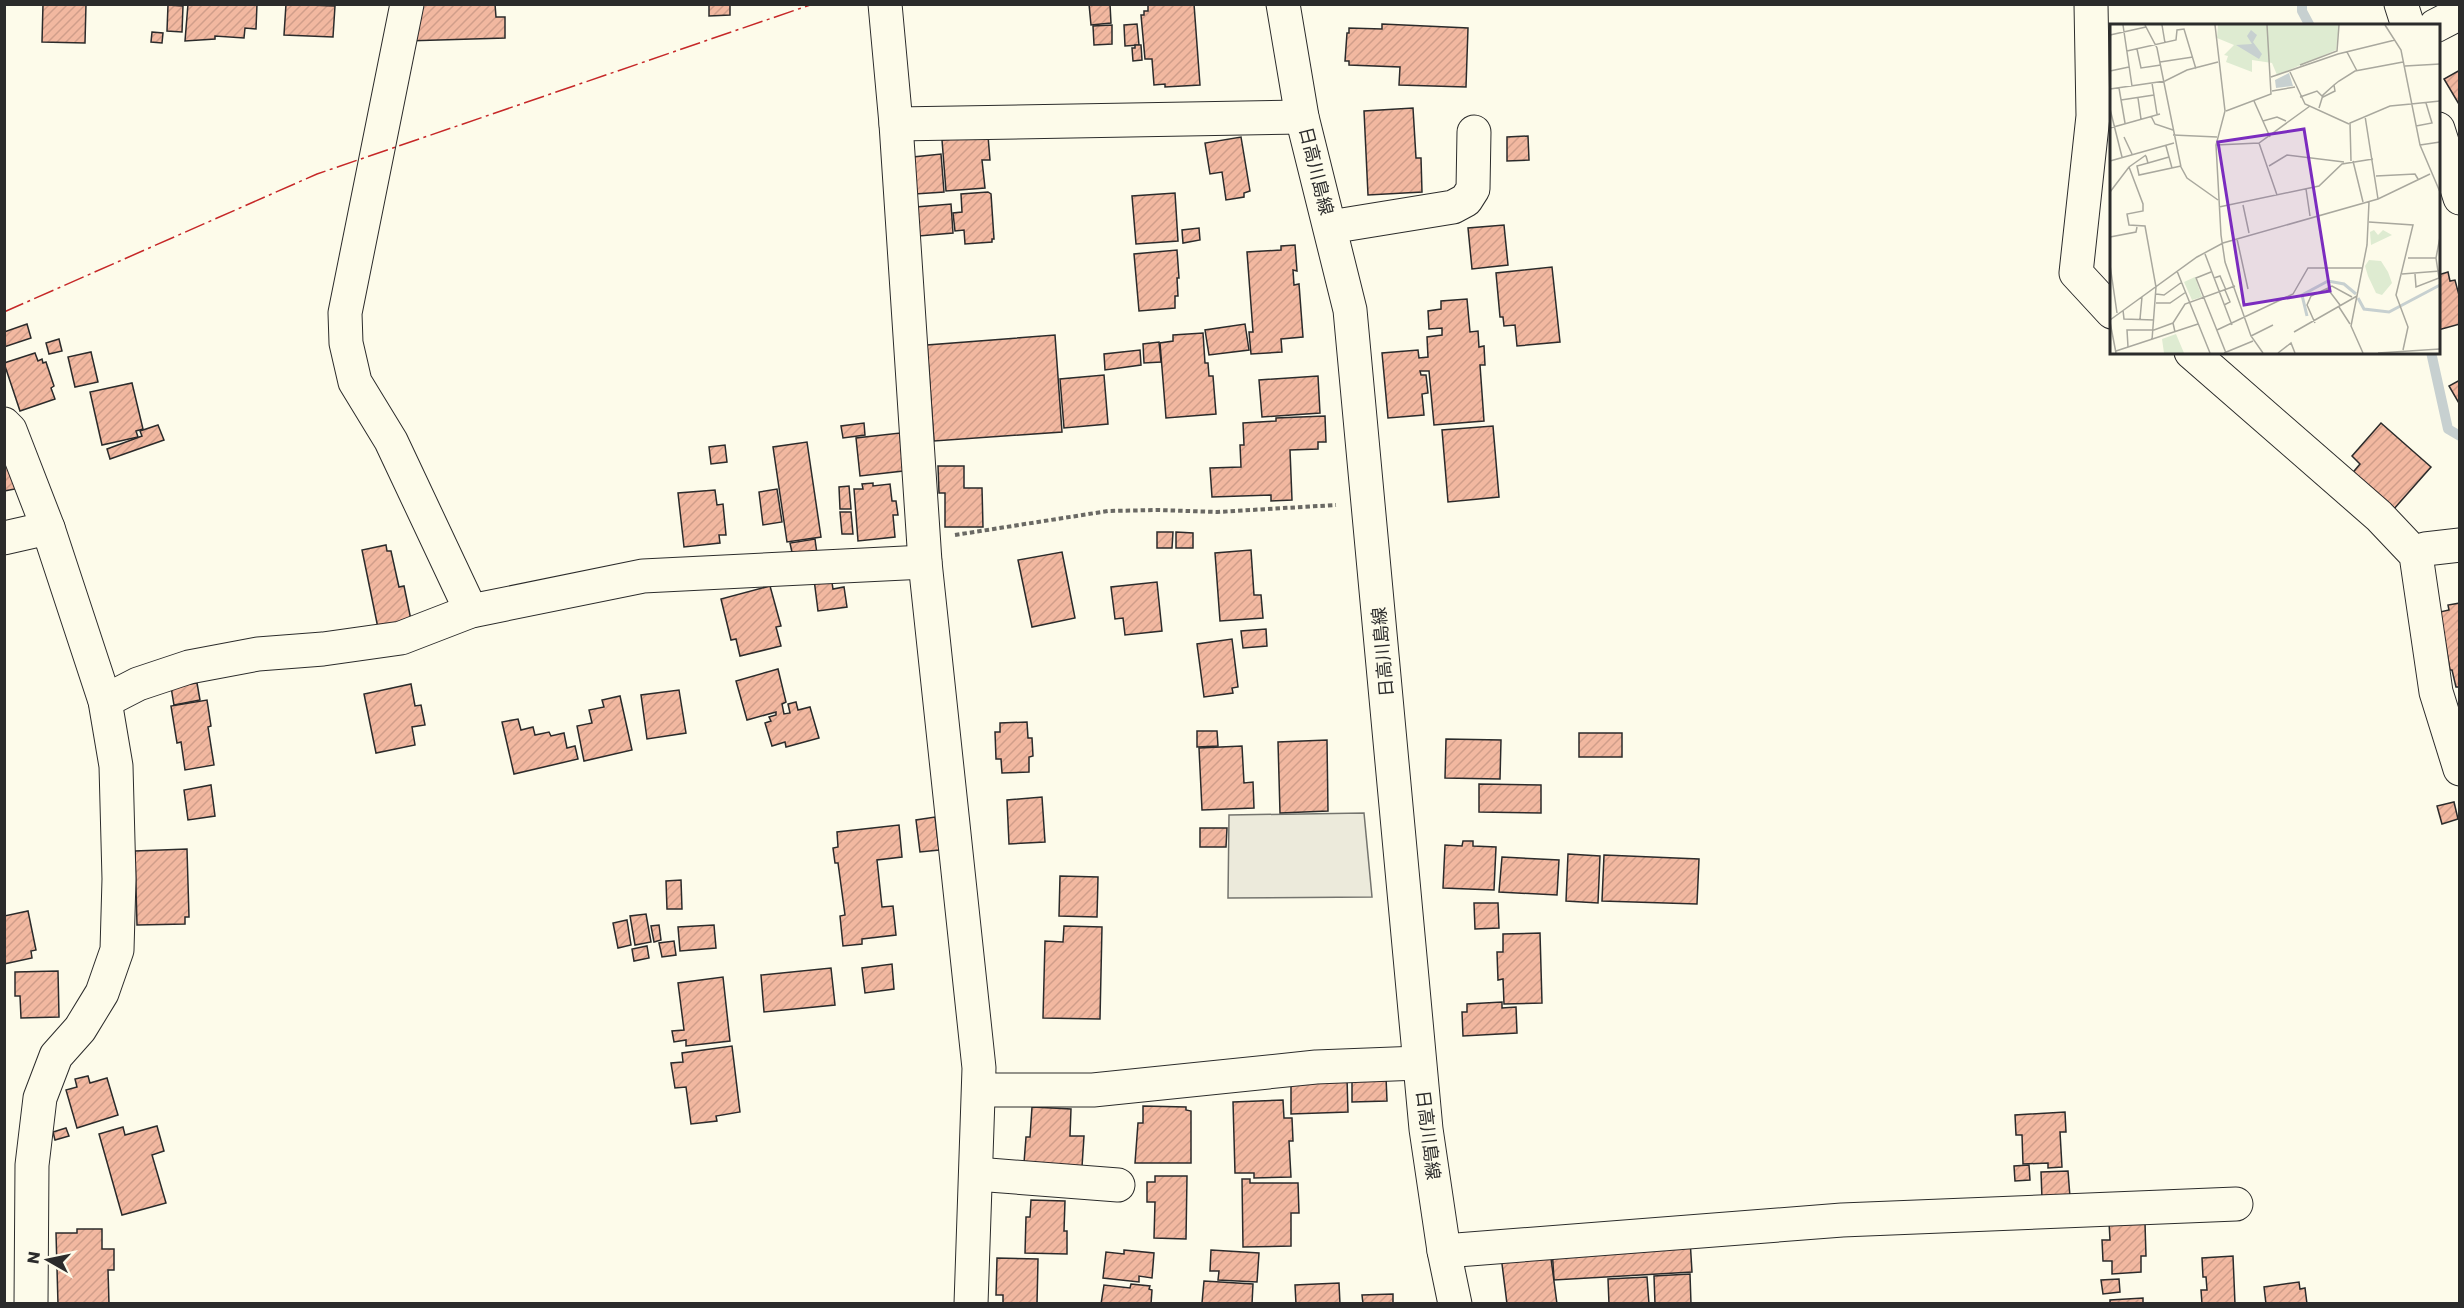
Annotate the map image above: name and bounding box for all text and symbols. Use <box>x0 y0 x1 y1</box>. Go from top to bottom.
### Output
inset map <box>2110 24 2440 354</box>
street label: 日高川島線 <box>1293 124 1340 218</box>
street label: 日高川島線 <box>1366 606 1399 698</box>
street label: 日高川島線 <box>1411 1089 1446 1181</box>
north arrow <box>18 1230 78 1290</box>
text: N <box>21 1250 46 1265</box>

